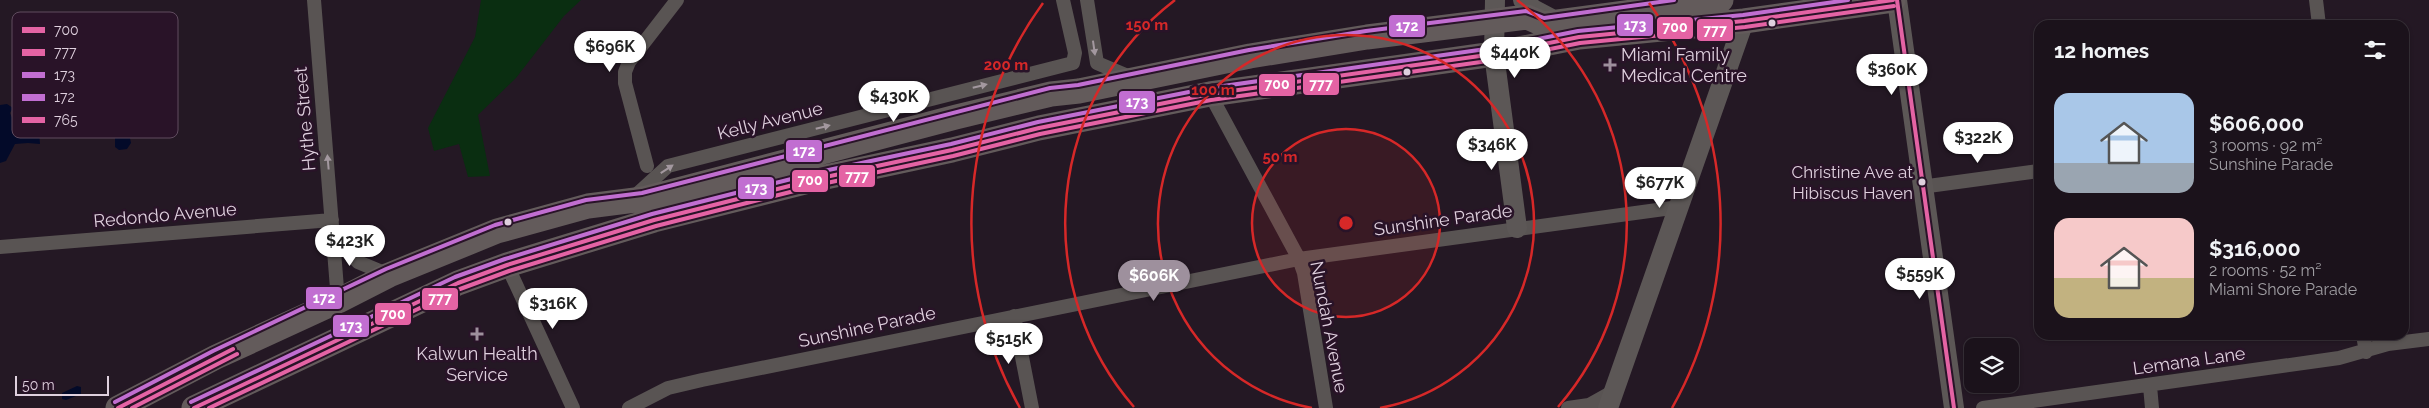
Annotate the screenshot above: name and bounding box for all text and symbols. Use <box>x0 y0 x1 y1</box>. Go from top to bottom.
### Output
legend <box>12 12 178 138</box>
line badge: 173 <box>1616 13 1654 37</box>
line badge: 172 <box>1388 14 1426 38</box>
text: 150 m <box>1126 16 1168 34</box>
line badge: 700 <box>1656 16 1694 40</box>
text: 173 <box>1624 17 1646 33</box>
text: 172 <box>1396 18 1418 34</box>
line badge: 777 <box>1696 18 1734 42</box>
unlabelled marker <box>1767 18 1777 28</box>
text: 700 <box>1662 19 1688 35</box>
text: 700 <box>54 22 79 38</box>
text: 777 <box>1703 22 1727 38</box>
pin: $696K <box>575 30 645 73</box>
pin: $440K <box>1480 36 1550 79</box>
icon: filters <box>2361 36 2389 64</box>
text: $696K <box>585 37 635 56</box>
text: 12 homes <box>2054 38 2149 63</box>
one-way arrow <box>1090 41 1098 57</box>
text: $440K <box>1491 43 1539 62</box>
text: 777 <box>54 44 77 60</box>
place label: Miami Family Medical Centre <box>1621 44 1747 86</box>
pin: $360K <box>1857 54 1927 96</box>
text: 200 m <box>984 56 1028 74</box>
marker: Miami Family Medical Centre <box>1603 58 1617 72</box>
text: $360K <box>1867 60 1917 79</box>
street label: Hythe Street <box>289 66 320 172</box>
text: 173 <box>54 67 75 83</box>
unlabelled marker <box>1402 67 1412 77</box>
line badge: 777 <box>1302 72 1340 96</box>
line badge: 700 <box>1258 73 1296 97</box>
text: 700 <box>1264 76 1290 92</box>
text: 777 <box>1309 76 1333 92</box>
pin: $430K <box>859 80 929 123</box>
text: 100 m <box>1191 81 1235 99</box>
one-way arrow <box>973 82 988 90</box>
text: $430K <box>870 87 918 106</box>
text: 172 <box>54 89 75 105</box>
line badge: 173 <box>1118 90 1156 114</box>
text: 173 <box>1126 94 1148 110</box>
street label: Kelly Avenue <box>715 97 825 144</box>
text: $606,000 <box>2209 111 2304 136</box>
text: 765 <box>54 112 78 128</box>
icon: home <box>2094 113 2154 173</box>
pin: $322K <box>1943 121 2013 164</box>
one-way arrow <box>815 122 830 130</box>
pin: $346K <box>1457 128 1527 171</box>
text: $322K <box>1954 128 2002 147</box>
text: $346K <box>1468 135 1516 154</box>
text: 3 rooms · 92 m² <box>2209 136 2322 155</box>
line badge: 172 <box>785 139 823 163</box>
text: 172 <box>793 143 815 159</box>
text: 50 m <box>1262 148 1298 166</box>
one-way arrow <box>323 153 331 169</box>
text: Sunshine Parade <box>2209 155 2333 174</box>
place label: Christine Ave at Hibiscus Haven <box>1792 162 1913 203</box>
line badge: 777 <box>838 164 876 188</box>
one-way arrow <box>660 165 674 174</box>
pin: $677K <box>1625 166 1695 209</box>
text: 777 <box>845 168 869 184</box>
line badge: 700 <box>791 169 829 193</box>
text: 700 <box>797 172 823 188</box>
text: $677K <box>1636 173 1684 192</box>
line badge: 173 <box>737 176 775 200</box>
marker: Christine Ave at Hibiscus Haven <box>1917 177 1927 187</box>
text: 173 <box>745 180 767 196</box>
street label: Redondo Avenue <box>93 198 238 231</box>
street label: Sunshine Parade <box>1372 199 1514 240</box>
centre of rings <box>1337 214 1355 232</box>
unlabelled marker <box>503 217 513 227</box>
pin: $423K <box>315 224 385 267</box>
text: $423K <box>326 231 374 250</box>
text: $316,000 <box>2209 236 2301 261</box>
icon: home <box>2094 238 2154 298</box>
pin: $559K <box>1885 258 1955 300</box>
street label: Nundah Avenue <box>1306 259 1353 395</box>
pin: $606K <box>1119 260 1189 302</box>
text: 2 rooms · 52 m² <box>2209 261 2321 280</box>
text: $559K <box>1896 264 1944 283</box>
text: $606K <box>1129 266 1179 285</box>
text: Miami Shore Parade <box>2209 280 2357 299</box>
line badge: 172 <box>305 286 343 310</box>
line badge: 777 <box>421 287 459 311</box>
pin: $316K <box>518 288 588 330</box>
text: 172 <box>313 290 335 306</box>
text: 777 <box>428 290 452 306</box>
text: $316K <box>529 294 577 313</box>
line badge: 700 <box>374 302 412 326</box>
street label: Sunshine Parade <box>796 302 938 351</box>
text: 700 <box>380 306 406 322</box>
line badge: 173 <box>332 314 370 338</box>
text: 173 <box>340 318 362 334</box>
pin: $515K <box>974 322 1044 365</box>
marker: Kalwun Health Service <box>470 327 484 341</box>
text: $515K <box>986 329 1032 348</box>
map controls <box>1964 338 2019 393</box>
button: layers <box>1964 338 2019 393</box>
street label: Lemana Lane <box>2131 342 2247 379</box>
place label: Kalwun Health Service <box>416 343 538 385</box>
scale bar <box>15 373 109 396</box>
text: 50 m <box>22 377 55 393</box>

